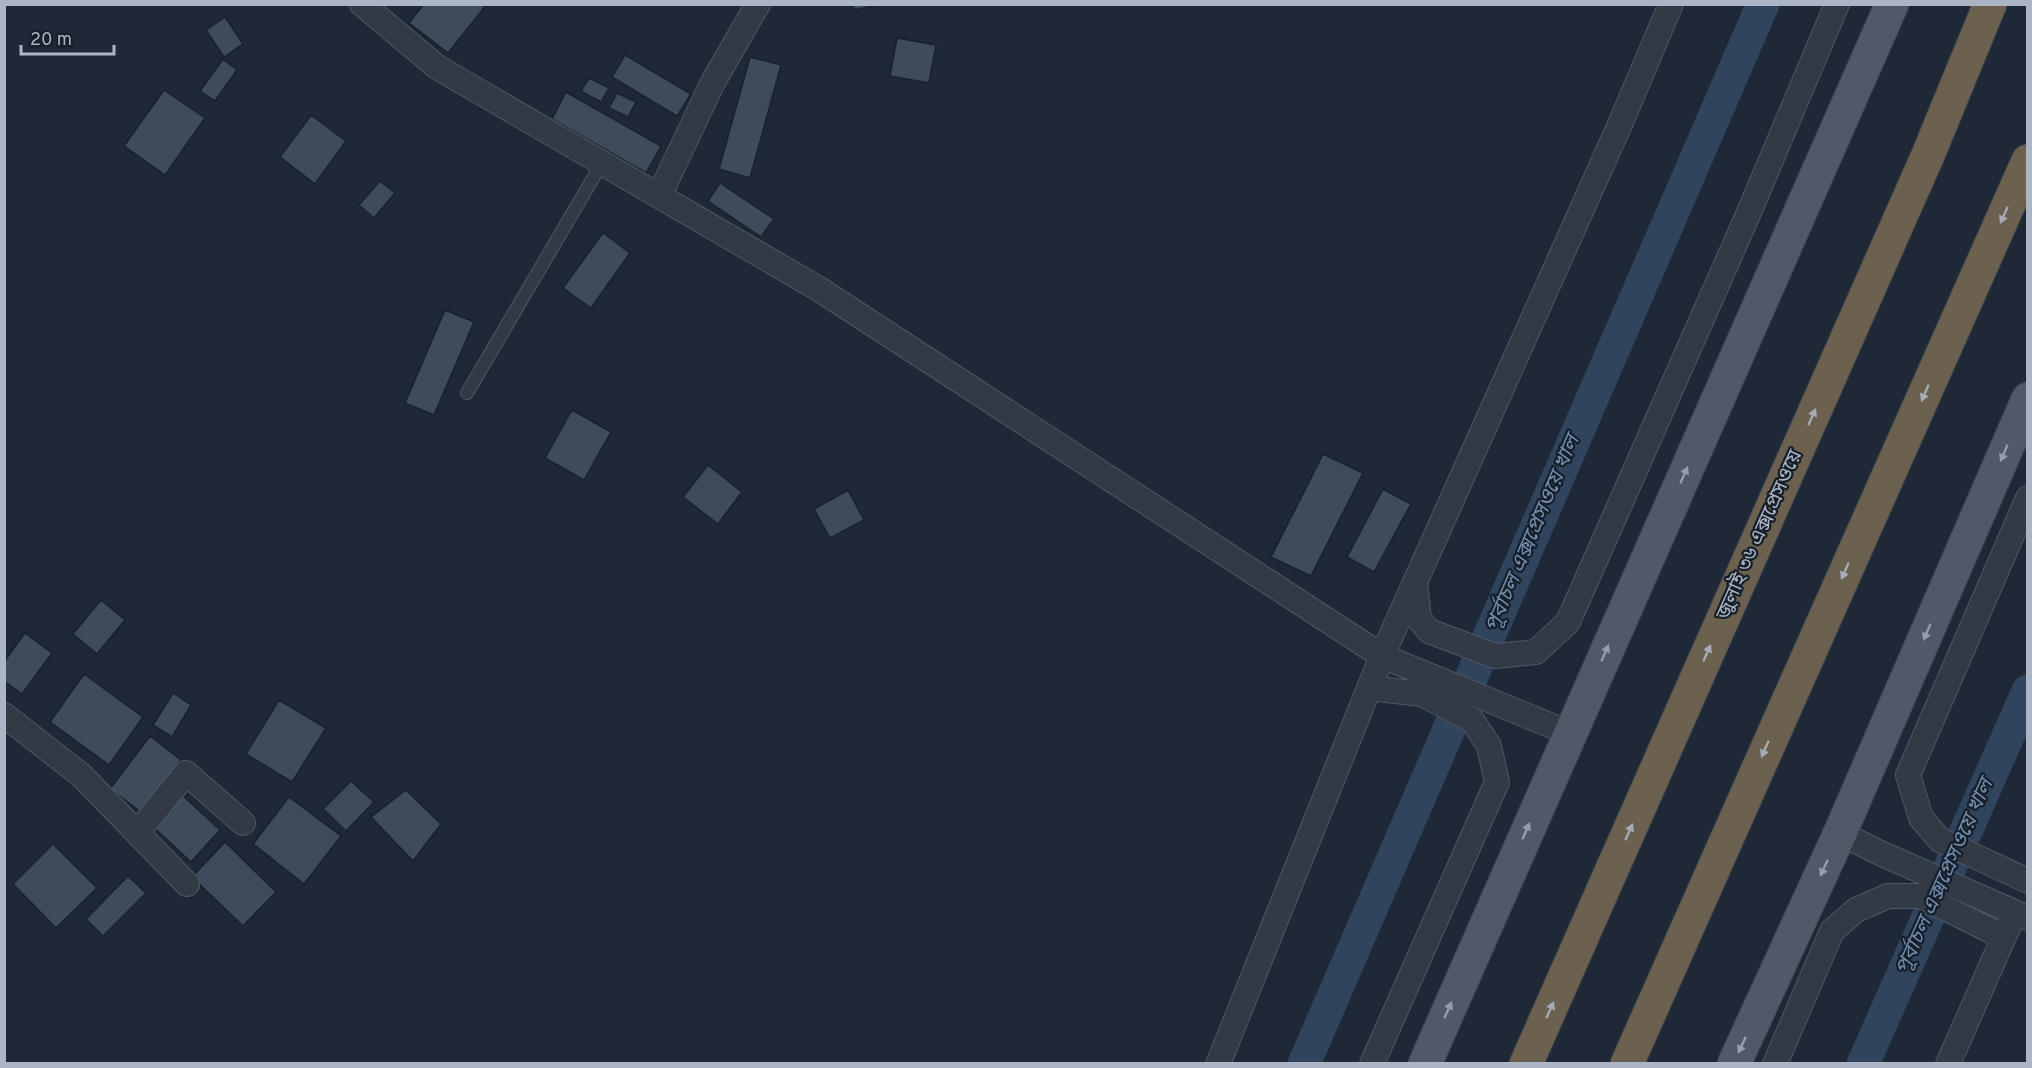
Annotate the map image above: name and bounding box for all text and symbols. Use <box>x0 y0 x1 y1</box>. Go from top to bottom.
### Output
scale bar <box>21 18 114 56</box>
text: 20 m <box>30 29 72 52</box>
one-way arrow <box>1999 206 2009 224</box>
one-way arrow <box>1919 384 1929 402</box>
one-way arrow <box>1807 409 1816 426</box>
water label: পূর্বাচল এক্সপ্রেসওয়ে খাল <box>1478 428 1588 636</box>
one-way arrow <box>1999 444 2009 462</box>
street label: জুলাই ৩৬ এক্সপ্রেসওয়ে <box>1710 445 1809 625</box>
one-way arrow <box>1679 465 1689 483</box>
one-way arrow <box>1840 562 1849 580</box>
one-way arrow <box>1922 623 1932 641</box>
one-way arrow <box>1600 643 1610 661</box>
one-way arrow <box>1703 645 1712 662</box>
one-way arrow <box>1760 740 1770 758</box>
water label: পূর্বাচল এক্সপ্রেসওয়ে খাল <box>1889 771 2002 979</box>
one-way arrow <box>1522 823 1531 840</box>
one-way arrow <box>1624 823 1633 840</box>
one-way arrow <box>1818 859 1828 877</box>
one-way arrow <box>1444 1001 1453 1019</box>
one-way arrow <box>1546 1001 1555 1019</box>
one-way arrow <box>1738 1037 1747 1054</box>

